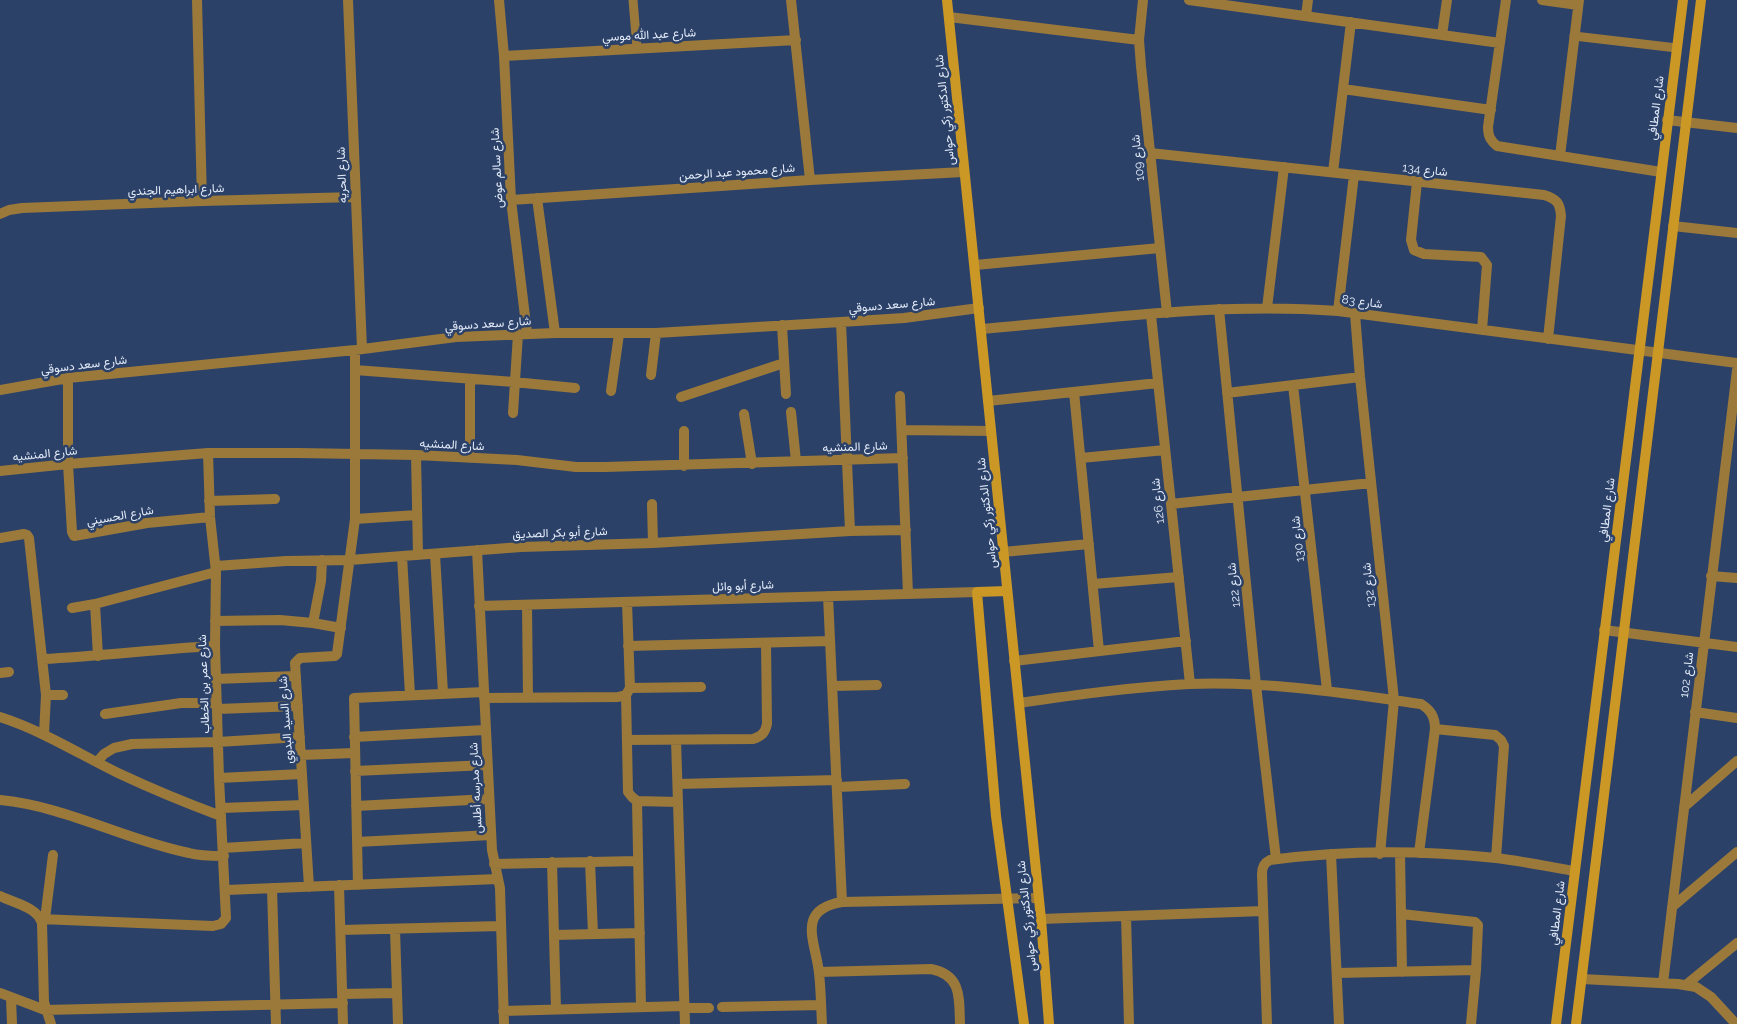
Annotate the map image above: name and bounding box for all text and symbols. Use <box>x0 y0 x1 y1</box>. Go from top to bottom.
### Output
street label: شارع عبد الله موسي <box>602 25 696 45</box>
street label: شارع الدكتور زكي حواس <box>932 54 958 166</box>
street label: شارع المطافي <box>1645 75 1667 141</box>
street label: شارع سالم عوض <box>488 127 506 209</box>
street label: شارع 109 <box>1128 134 1148 182</box>
street label: شارع الحريه <box>334 147 350 203</box>
street label: شارع 134 <box>1402 160 1448 180</box>
street label: شارع محمود عبد الرحمن <box>679 161 795 183</box>
street label: شارع ابراهيم الجندي <box>127 181 225 199</box>
street label: شارع 83 <box>1341 292 1383 312</box>
street label: شارع سعد دسوقي <box>848 294 936 316</box>
street label: شارع سعد دسوقي <box>444 314 532 334</box>
street label: شارع سعد دسوقي <box>40 353 128 377</box>
street label: شارع المنشيه <box>419 436 485 454</box>
street label: شارع المنشيه <box>822 439 888 455</box>
street label: شارع المنشيه <box>12 443 78 465</box>
street label: شارع الدكتور زكي حواس <box>974 457 1000 569</box>
street label: شارع 126 <box>1148 477 1168 525</box>
street label: شارع المطافي <box>1596 477 1618 543</box>
street label: شارع الحسيني <box>85 503 155 529</box>
street label: شارع 130 <box>1288 515 1308 563</box>
street label: شارع أبو بكر الصديق <box>512 524 608 542</box>
street label: شارع 122 <box>1224 562 1244 608</box>
street label: شارع 132 <box>1359 562 1379 608</box>
street label: شارع أبو وائل <box>712 578 774 594</box>
street label: شارع عمر بن الخطاب <box>195 634 213 734</box>
street label: شارع 102 <box>1677 651 1697 699</box>
street label: شارع السيد البدوي <box>276 676 296 764</box>
street label: شارع مدرسه أطلس <box>466 742 486 834</box>
street label: شارع الدكتور زكي حواس <box>1014 860 1040 972</box>
street label: شارع المطافي <box>1546 880 1568 946</box>

